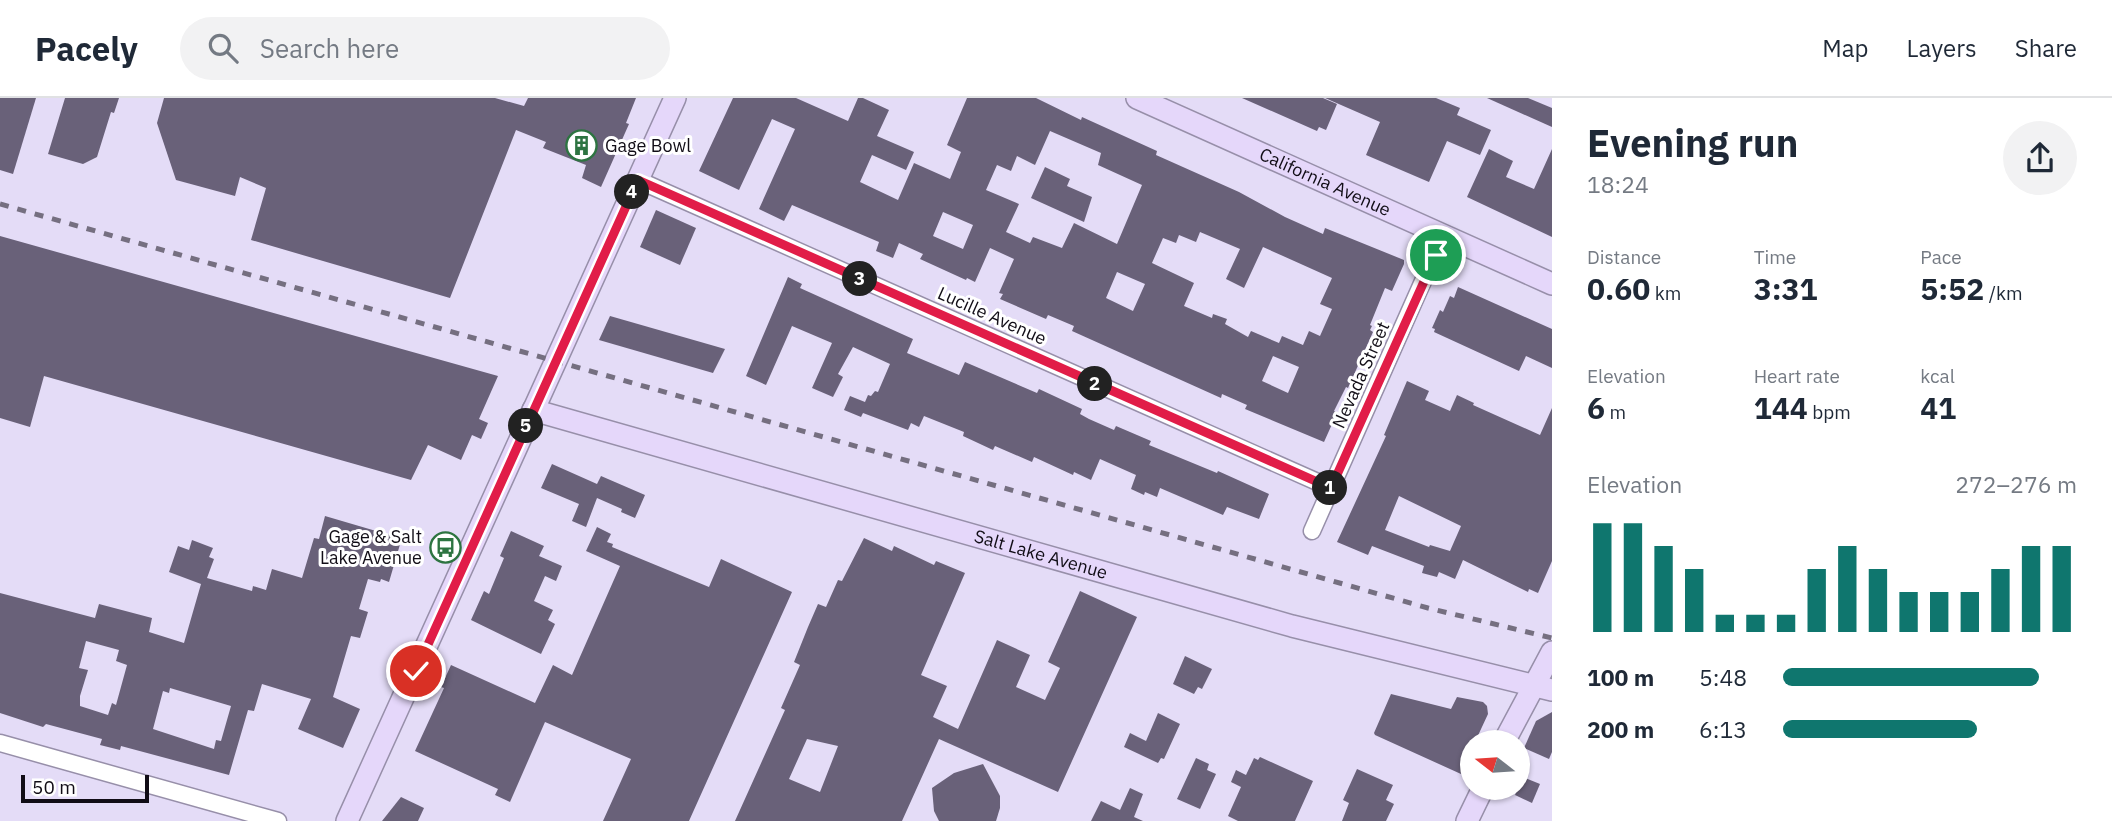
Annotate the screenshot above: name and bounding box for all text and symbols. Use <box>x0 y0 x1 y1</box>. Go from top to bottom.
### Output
search box <box>180 17 670 80</box>
text: Pacely <box>35 27 138 70</box>
icon: search <box>204 29 242 67</box>
text: Search here <box>260 31 399 65</box>
text: Map <box>1822 32 1869 64</box>
text: Layers <box>1907 32 1977 64</box>
text: Share <box>2015 32 2077 64</box>
text: Evening run <box>1587 118 1798 167</box>
button: share <box>2003 121 2077 195</box>
building icon: Gage Bowl <box>565 129 599 163</box>
place label: Gage Bowl <box>605 134 691 157</box>
street label: California Avenue <box>1256 142 1395 221</box>
text: 18:24 <box>1587 169 1649 199</box>
pin: 4 <box>614 174 650 210</box>
text: 4 <box>626 179 637 203</box>
pin <box>1406 225 1466 285</box>
icon: arrive <box>1417 236 1455 274</box>
text: Distance <box>1587 245 1661 269</box>
text: Time <box>1754 245 1796 269</box>
text: Pace <box>1920 245 1962 269</box>
pin: 3 <box>842 262 878 296</box>
text: 3 <box>854 266 865 290</box>
text: 0.60 <box>1587 269 1650 308</box>
text: 3:31 <box>1754 269 1818 308</box>
text: 5:52 <box>1920 269 1984 308</box>
street label: Lucille Avenue <box>934 281 1050 350</box>
text: km <box>1650 281 1681 305</box>
text: /km <box>1984 281 2023 305</box>
street label: Nevada Street <box>1327 318 1394 432</box>
text: Elevation <box>1587 364 1666 388</box>
text: Heart rate <box>1754 364 1840 388</box>
text: kcal <box>1920 364 1955 388</box>
pin: 2 <box>1078 366 1112 402</box>
text: 2 <box>1089 371 1100 395</box>
text: 6 <box>1587 388 1605 427</box>
text: 144 <box>1754 388 1808 427</box>
text: 41 <box>1920 388 1956 427</box>
text: m <box>1605 400 1626 424</box>
text: bpm <box>1808 400 1851 424</box>
pin: 5 <box>508 408 544 444</box>
text: 5 <box>520 413 531 437</box>
text: Elevation <box>1587 469 1682 499</box>
text: 272–276 m <box>1955 469 2077 499</box>
pin: 1 <box>1312 470 1348 506</box>
text: 1 <box>1324 475 1335 499</box>
street label: Salt Lake Avenue <box>972 524 1110 584</box>
place label: Gage & Salt Lake Avenue <box>320 525 422 569</box>
bus stop icon: Gage & Salt Lake Avenue <box>428 530 462 564</box>
pin <box>386 641 446 701</box>
icon: check <box>397 652 435 690</box>
text: 100 m <box>1587 662 1654 692</box>
text: 5:48 <box>1699 662 1747 692</box>
text: 200 m <box>1587 714 1654 744</box>
text: 6:13 <box>1699 714 1747 744</box>
north arrow <box>1460 730 1530 800</box>
map controls <box>1460 730 1530 800</box>
scale bar <box>21 772 149 804</box>
text: 50 m <box>32 775 76 799</box>

